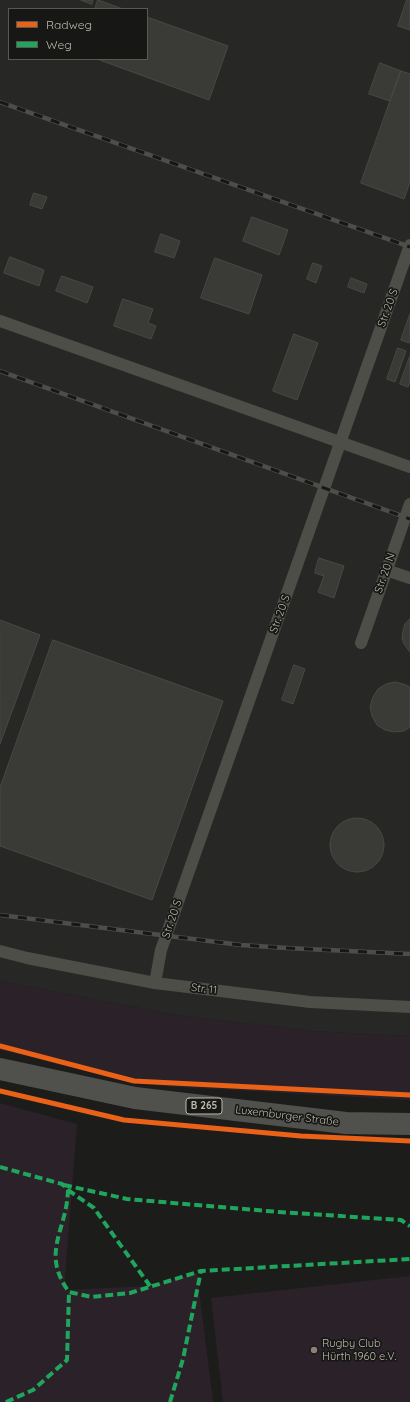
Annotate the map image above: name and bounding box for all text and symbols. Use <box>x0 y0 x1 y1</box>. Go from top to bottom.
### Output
legend <box>8 8 148 60</box>
text: Radweg <box>46 17 92 32</box>
text: Weg <box>46 37 72 52</box>
street label: Str. 20 S <box>375 287 401 329</box>
street label: Str. 20 N <box>372 551 398 595</box>
street label: Str. 20 S <box>267 593 293 635</box>
street label: Str. 20 S <box>159 898 185 940</box>
street label: Str. 11 <box>190 981 218 997</box>
road number: B 265 <box>186 1098 222 1114</box>
street label: Luxemburger Straße <box>234 1103 340 1129</box>
place label: Rugby Club Hürth 1960 e.V. <box>322 1337 397 1363</box>
marker: Rugby Club Hürth 1960 e.V. <box>309 1345 319 1355</box>

